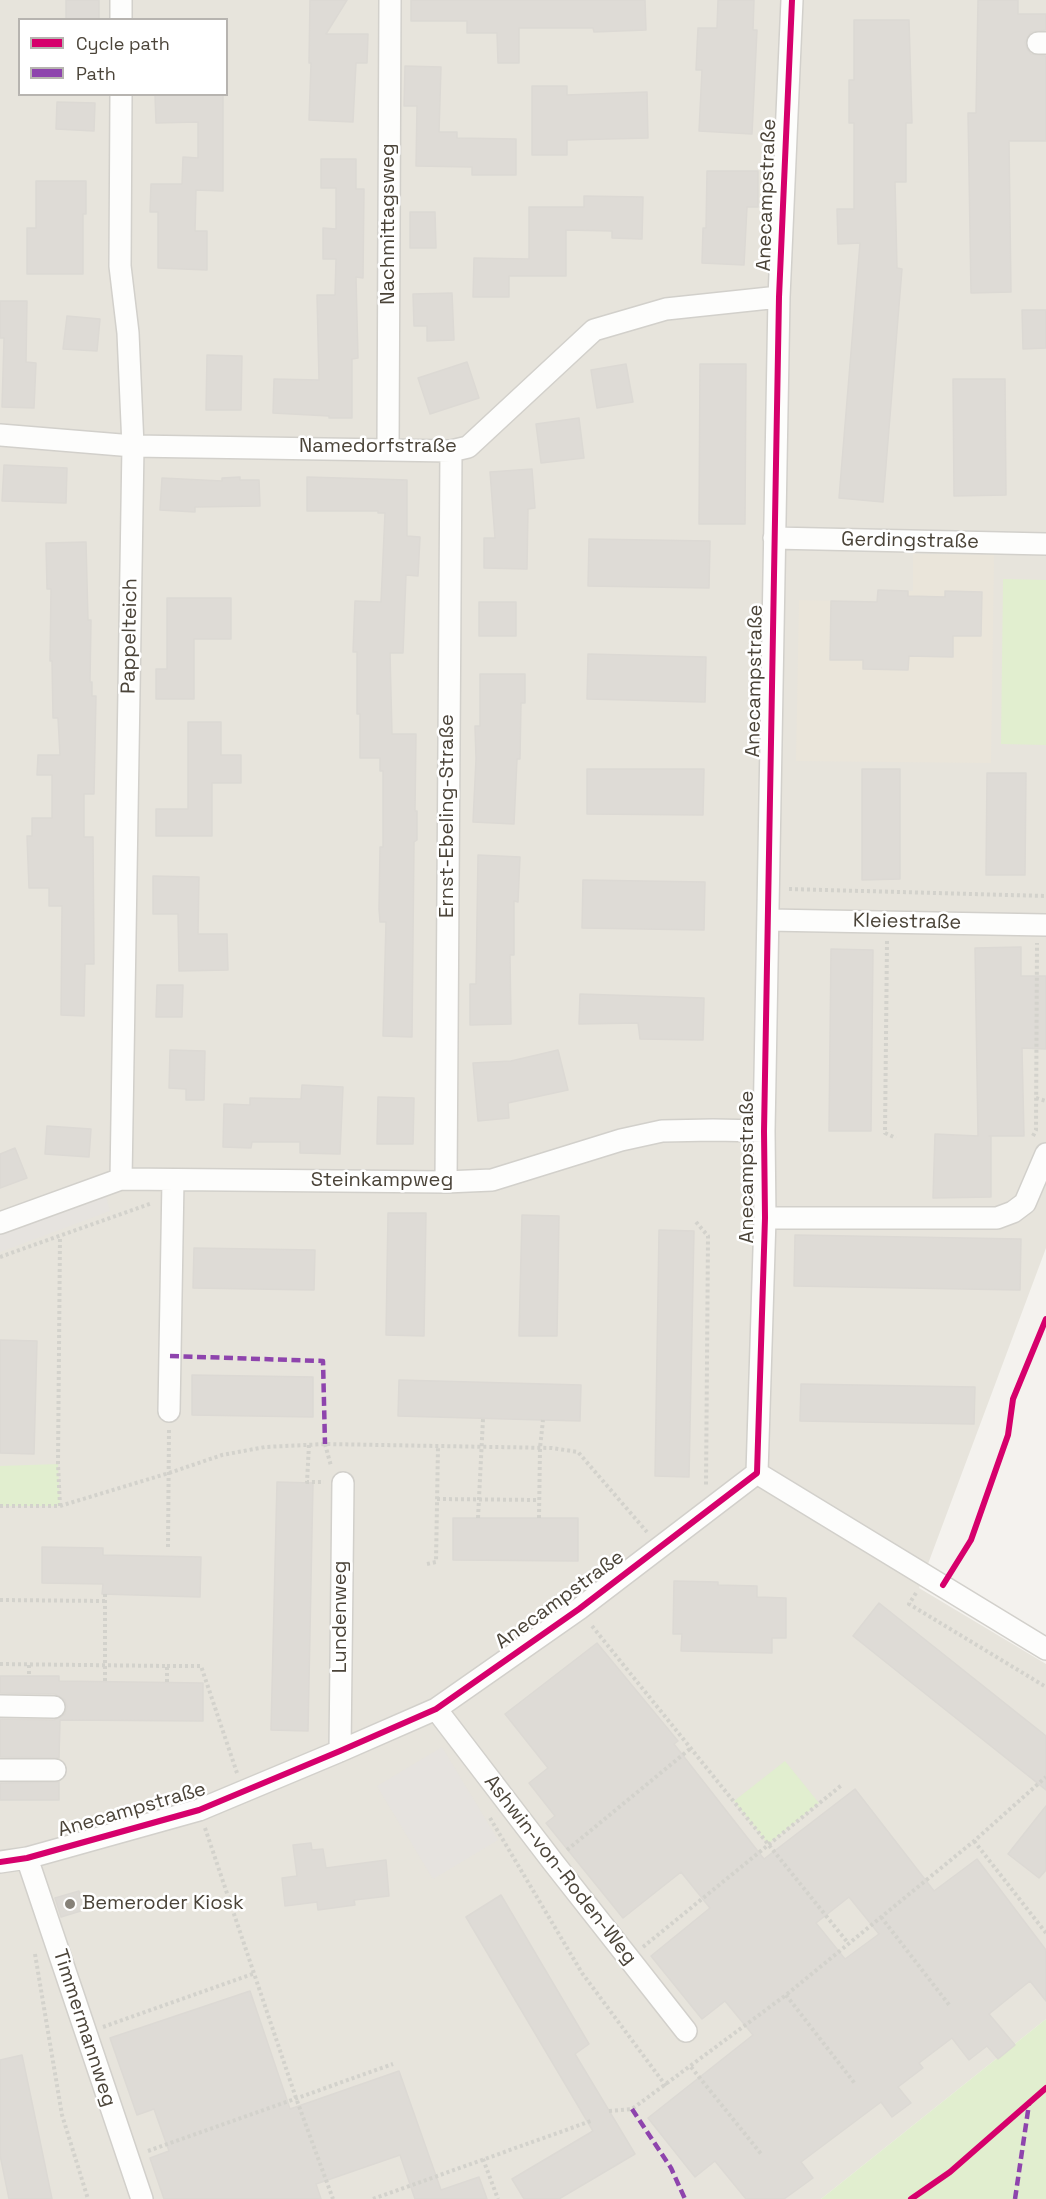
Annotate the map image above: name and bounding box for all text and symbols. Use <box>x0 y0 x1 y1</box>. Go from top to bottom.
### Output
legend <box>18 18 228 96</box>
text: Cycle path <box>76 32 170 55</box>
text: Path <box>76 62 116 85</box>
street label: Anecampstraße <box>752 118 782 272</box>
street label: Nachmittagsweg <box>377 143 401 305</box>
street label: Namedorfstraße <box>299 435 457 459</box>
street label: Gerdingstraße <box>841 528 979 554</box>
street label: Pappelteich <box>117 578 143 694</box>
street label: Anecampstraße <box>742 604 768 758</box>
street label: Ernst-Ebeling-Straße <box>436 714 460 918</box>
street label: Kleiestraße <box>853 909 961 935</box>
street label: Anecampstraße <box>736 1091 760 1243</box>
street label: Steinkampweg <box>311 1169 453 1193</box>
street label: Anecampstraße <box>491 1545 629 1655</box>
street label: Lundenweg <box>329 1561 353 1673</box>
street label: Ashwin-von-Roden-Weg <box>479 1770 641 1970</box>
street label: Anecampstraße <box>55 1777 209 1843</box>
place label: Bemeroder Kiosk <box>82 1892 244 1916</box>
marker: Bemeroder Kiosk <box>63 1897 77 1911</box>
street label: Timmermannweg <box>47 1946 121 2110</box>

